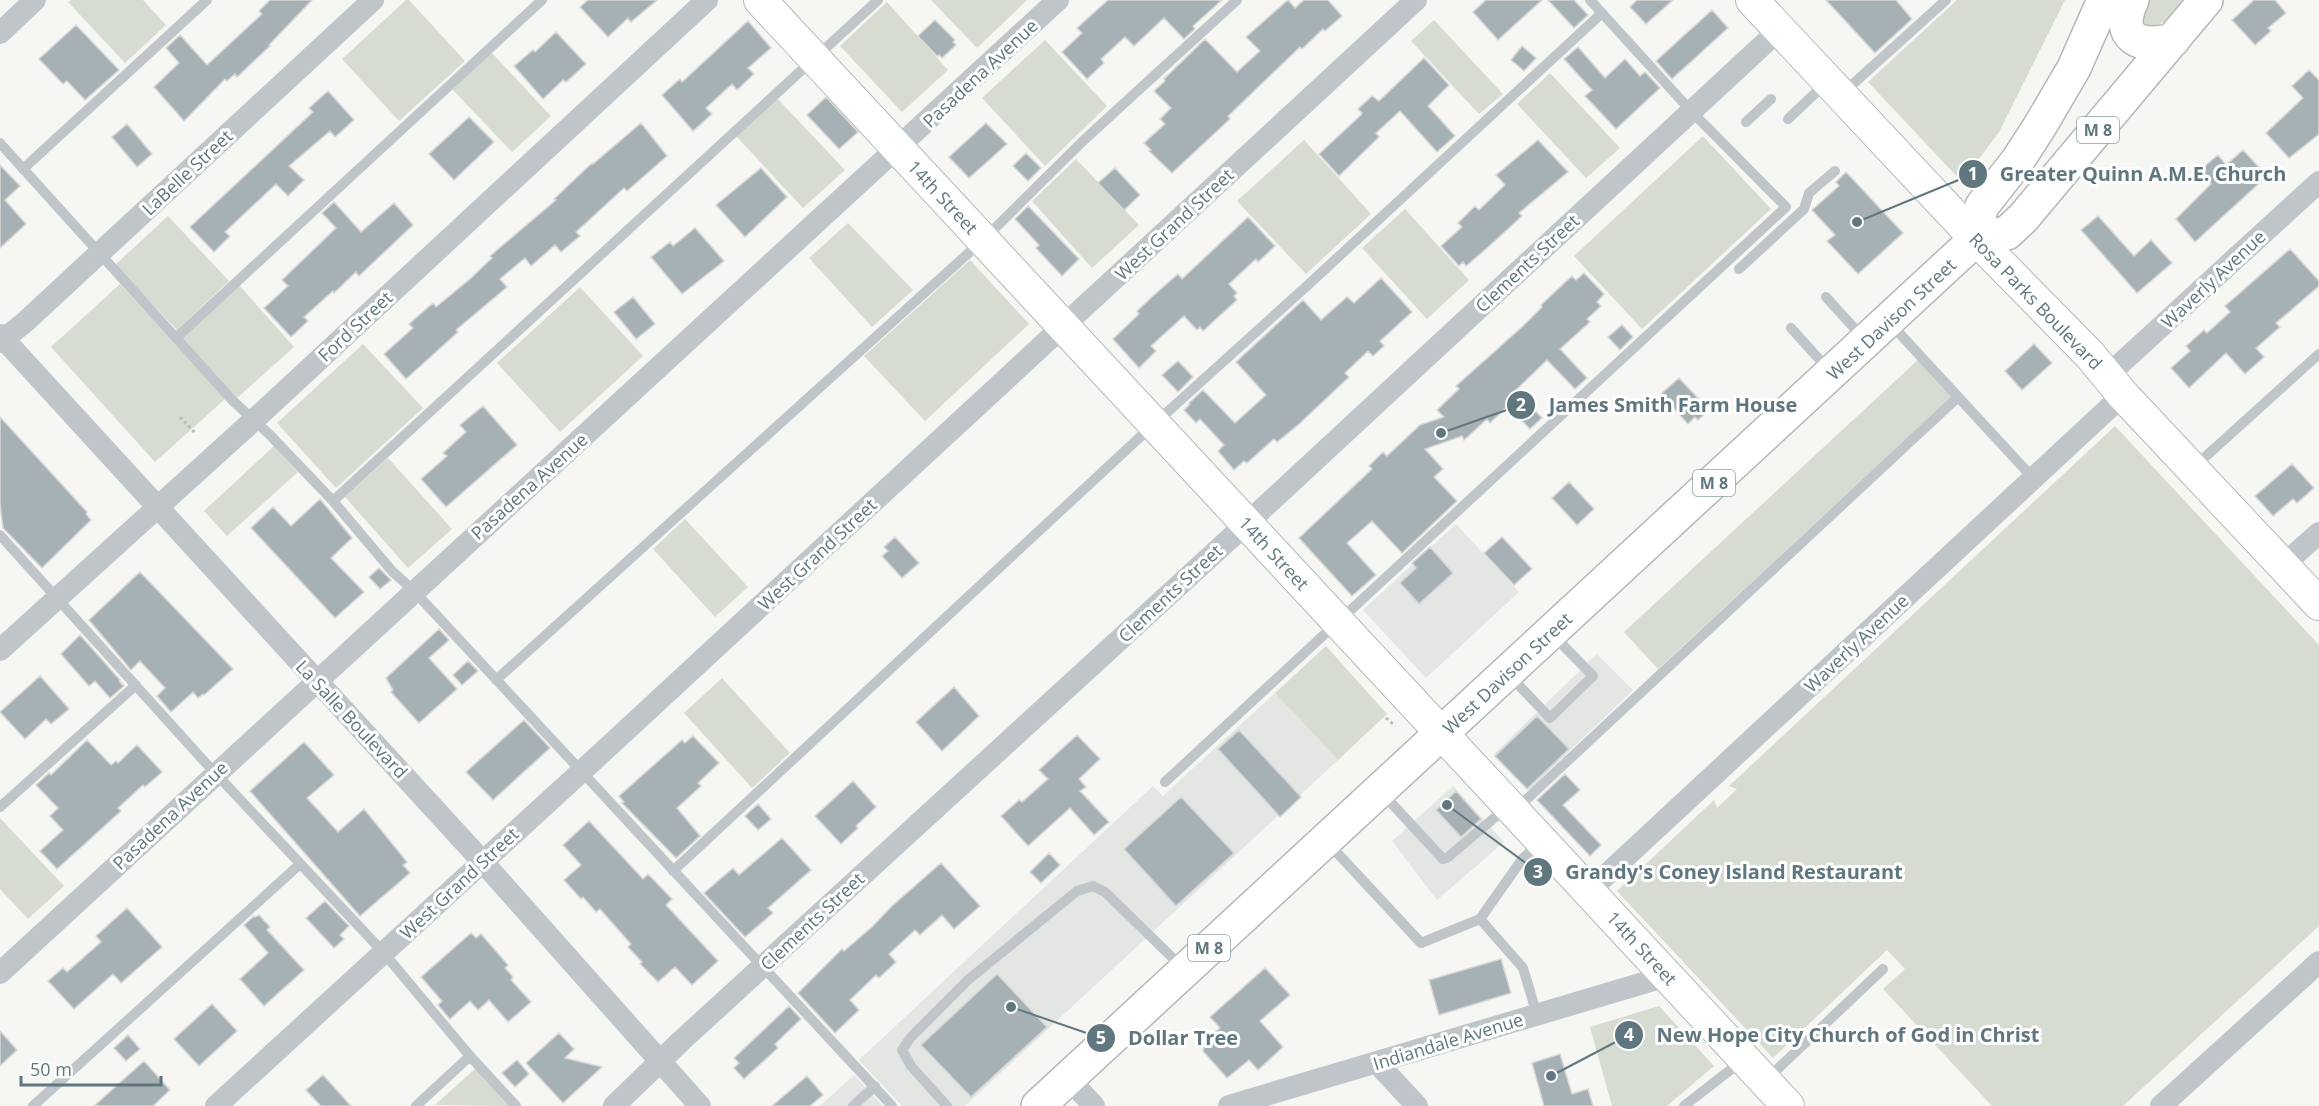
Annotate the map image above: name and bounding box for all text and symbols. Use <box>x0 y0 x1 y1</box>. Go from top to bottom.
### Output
street label: Pasadena Avenue <box>917 13 1043 133</box>
road number: M 8 <box>2077 117 2119 143</box>
street label: LaBelle Street <box>137 124 237 220</box>
street label: 14th Street <box>903 155 983 239</box>
callout: Greater Quinn A.M.E. Church <box>1958 155 2299 193</box>
text: Greater Quinn A.M.E. Church <box>2000 160 2286 187</box>
text: 1 <box>1968 161 1978 185</box>
street label: West Grand Street <box>1110 163 1238 285</box>
street label: Clements Street <box>1470 209 1584 317</box>
street label: Waverly Avenue <box>2156 225 2270 333</box>
street label: Rosa Parks Boulevard <box>1964 227 2108 375</box>
street label: West Davison Street <box>1821 253 1961 385</box>
street label: Ford Street <box>313 285 397 367</box>
callout: James Smith Farm House <box>1506 386 1809 424</box>
text: James Smith Farm House <box>1547 391 1797 418</box>
text: 2 <box>1516 392 1526 416</box>
street label: Pasadena Avenue <box>466 427 592 545</box>
road number: M 8 <box>1693 470 1735 496</box>
street label: West Grand Street <box>753 493 881 615</box>
street label: 14th Street <box>1234 511 1314 595</box>
street label: Clements Street <box>1113 539 1227 647</box>
street label: Waverly Avenue <box>1799 589 1913 697</box>
street label: West Davison Street <box>1437 607 1577 739</box>
street label: La Salle Boulevard <box>291 655 413 783</box>
street label: Pasadena Avenue <box>107 755 233 875</box>
street label: West Grand Street <box>395 822 523 944</box>
callout: Grandy's Coney Island Restaurant <box>1523 853 1914 891</box>
text: Grandy's Coney Island Restaurant <box>1565 858 1903 885</box>
text: 3 <box>1533 859 1543 883</box>
street label: Clements Street <box>755 867 869 975</box>
street label: 14th Street <box>1602 906 1682 990</box>
road number: M 8 <box>1188 935 1230 961</box>
street label: Indiandale Avenue <box>1370 1007 1526 1075</box>
callout: New Hope City Church of God in Christ <box>1614 1016 2051 1054</box>
callout: Dollar Tree <box>1086 1019 1250 1057</box>
text: New Hope City Church of God in Christ <box>1657 1021 2040 1048</box>
text: 4 <box>1624 1022 1634 1046</box>
text: Dollar Tree <box>1128 1024 1238 1051</box>
text: 5 <box>1096 1025 1106 1049</box>
scale bar <box>21 1049 160 1087</box>
text: 50 m <box>30 1057 72 1081</box>

